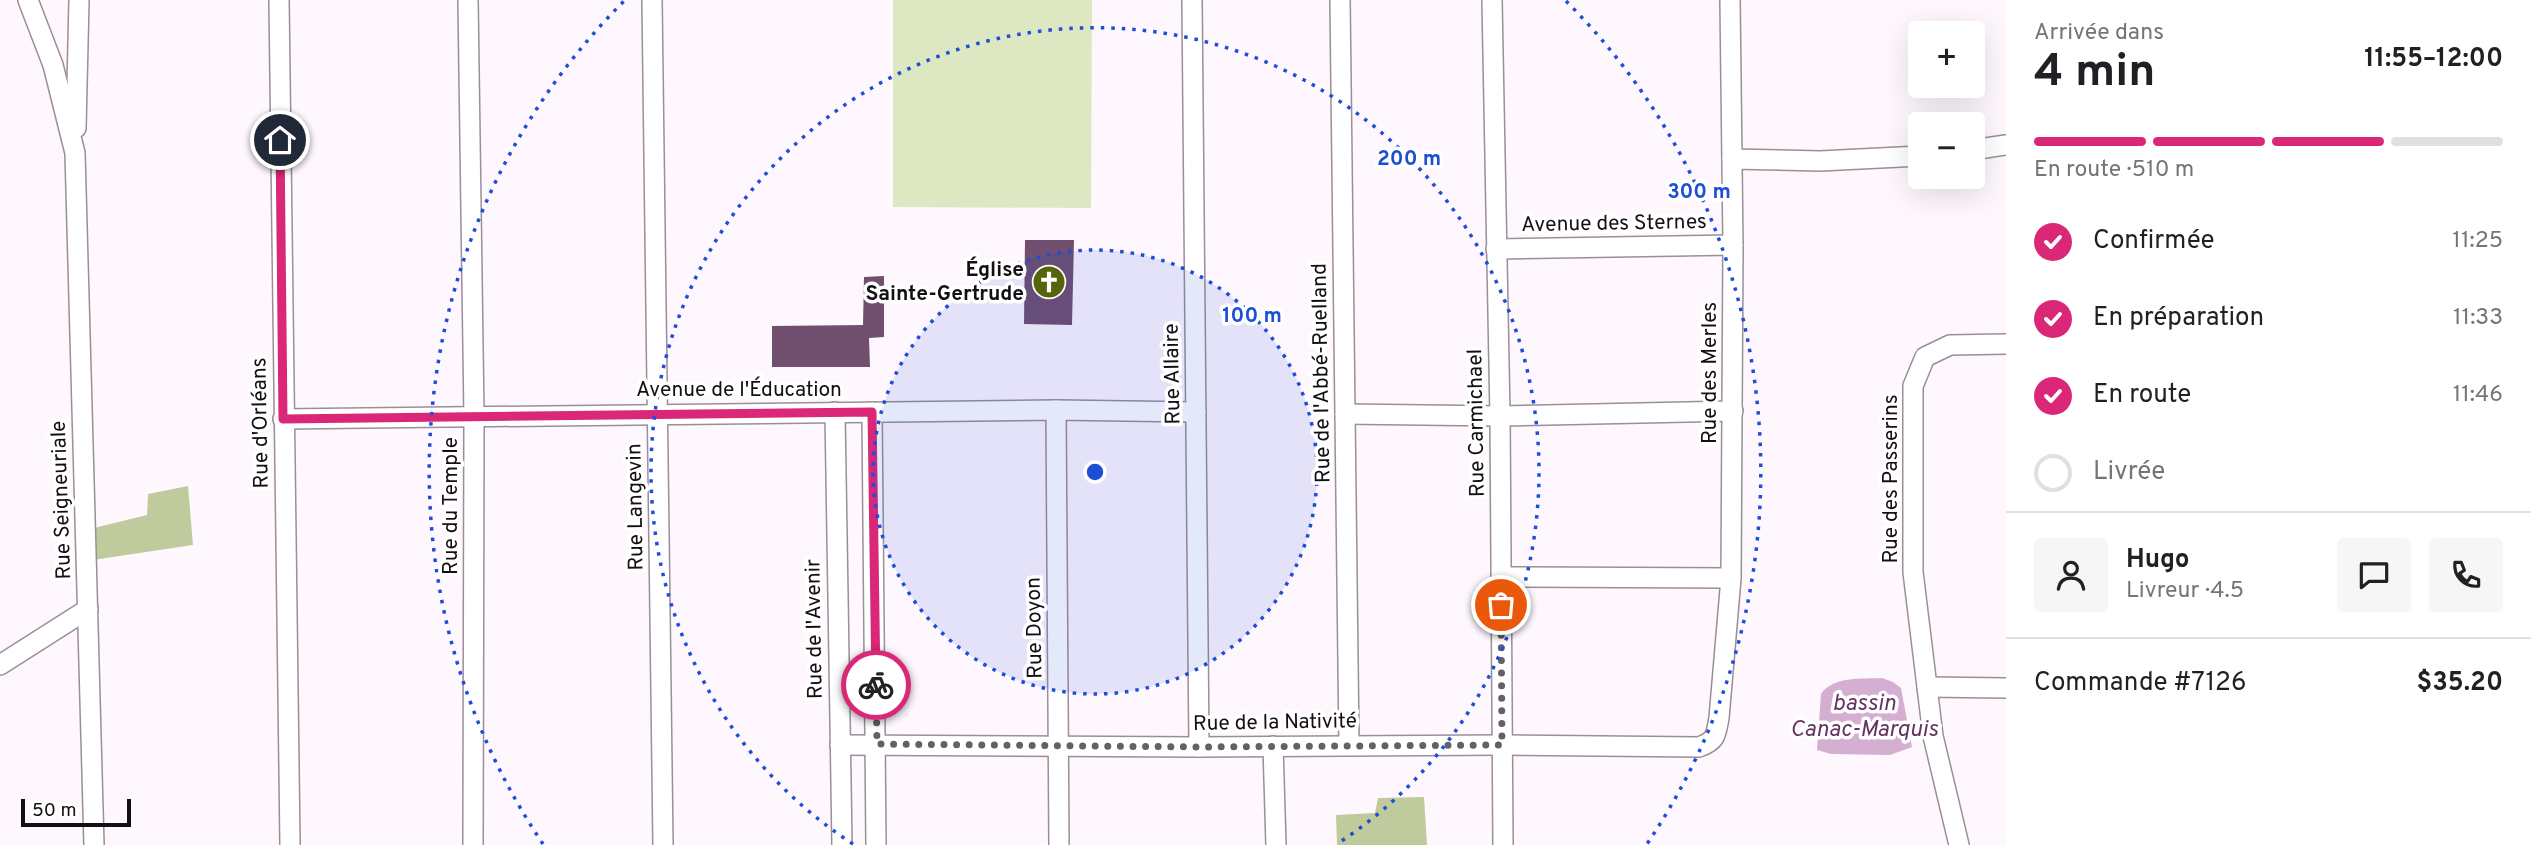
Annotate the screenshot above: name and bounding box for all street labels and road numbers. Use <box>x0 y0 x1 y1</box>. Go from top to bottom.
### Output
street label: Avenue des Sternes <box>1521 209 1707 239</box>
street label: Rue de l'Abbé-Ruelland <box>1307 263 1337 483</box>
street label: Rue des Merles <box>1697 302 1724 444</box>
street label: Rue Allaire <box>1159 323 1187 425</box>
street label: Rue Carmichael <box>1462 349 1492 497</box>
street label: Rue d'Orléans <box>246 357 276 489</box>
street label: Avenue de l'Éducation <box>636 376 842 404</box>
street label: Rue des Passerins <box>1878 394 1905 564</box>
street label: Rue Seigneuriale <box>46 420 78 580</box>
street label: Rue du Temple <box>438 437 465 575</box>
street label: Rue Langevin <box>621 443 651 571</box>
street label: Rue de l'Avenir <box>800 559 830 699</box>
street label: Rue Doyon <box>1021 577 1049 679</box>
street label: Rue de la Nativité <box>1193 708 1357 738</box>

